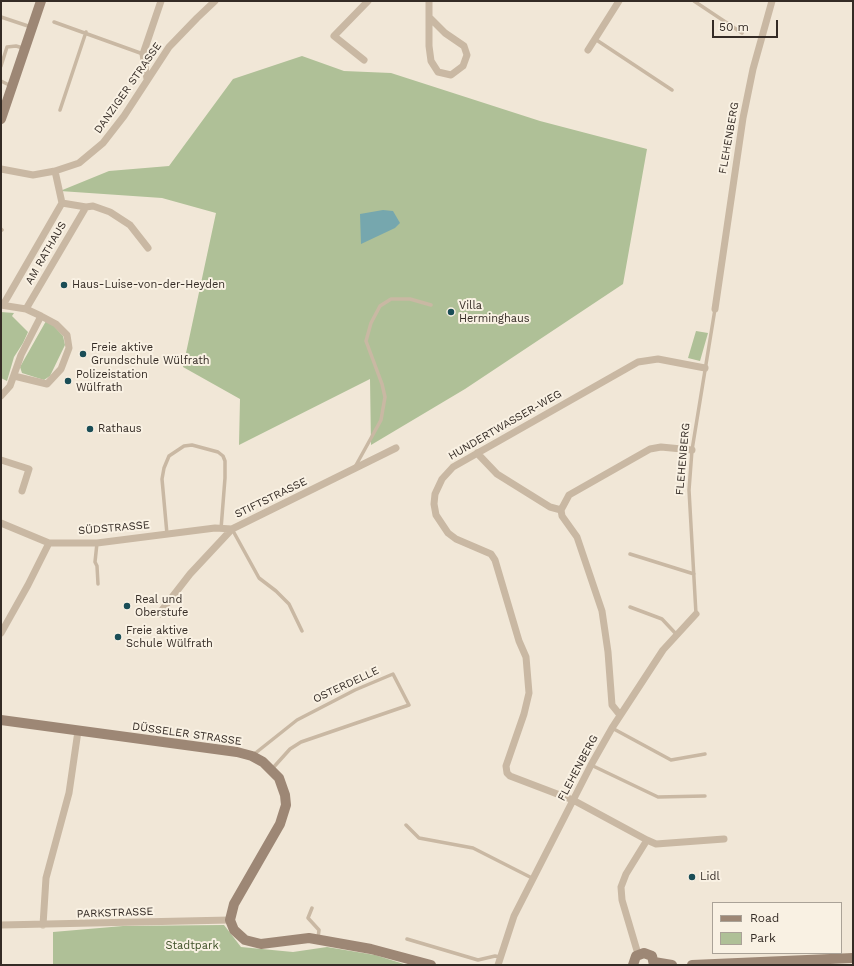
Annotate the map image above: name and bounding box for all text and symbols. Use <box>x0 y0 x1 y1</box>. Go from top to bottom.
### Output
scale bar <box>714 12 780 38</box>
text: 50 m <box>719 20 749 34</box>
street label: DANZIGER STRASSE <box>92 40 164 136</box>
street label: FLEHENBERG <box>716 101 742 175</box>
street label: AM RATHAUS <box>23 219 69 287</box>
place label: Haus-Luise-von-der-Heyden <box>72 278 225 292</box>
marker: Haus-Luise-von-der-Heyden <box>59 280 69 290</box>
place label: Villa Herminghaus <box>459 299 530 325</box>
marker: Villa Herminghaus <box>446 307 456 317</box>
place label: Freie aktive Grundschule Wülfrath <box>91 341 210 367</box>
marker: Freie aktive Grundschule Wülfrath <box>78 349 88 359</box>
place label: Polizeistation Wülfrath <box>76 368 148 394</box>
marker: Polizeistation Wülfrath <box>63 376 73 386</box>
street label: HUNDERTWASSER-WEG <box>446 387 564 463</box>
place label: Rathaus <box>98 422 142 436</box>
street label: FLEHENBERG <box>673 422 693 496</box>
marker: Rathaus <box>85 424 95 434</box>
street label: STIFTSTRASSE <box>233 475 309 521</box>
street label: SÜDSTRASSE <box>78 518 150 538</box>
place label: Real und Oberstufe <box>135 593 188 619</box>
marker: Real und Oberstufe <box>122 601 132 611</box>
place label: Freie aktive Schule Wülfrath <box>126 624 213 650</box>
marker: Freie aktive Schule Wülfrath <box>113 632 123 642</box>
street label: OSTERDELLE <box>311 664 381 706</box>
street label: DÜSSELER STRASSE <box>131 720 243 748</box>
street label: FLEHENBERG <box>555 733 601 803</box>
place label: Lidl <box>700 870 720 884</box>
marker: Lidl <box>687 872 697 882</box>
legend <box>712 902 842 954</box>
street label: PARKSTRASSE <box>76 905 154 921</box>
text: Road <box>750 911 779 925</box>
text: Park <box>750 931 776 945</box>
park label: Stadtpark <box>165 939 219 953</box>

